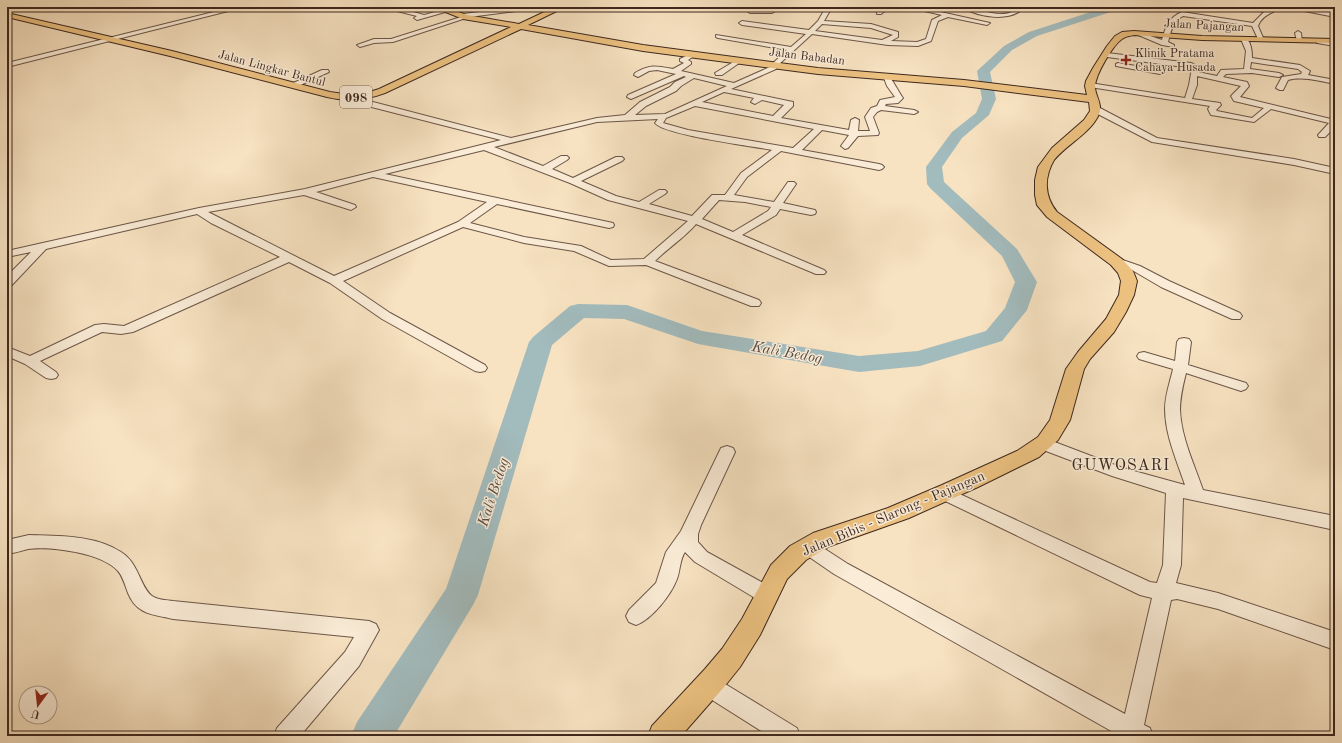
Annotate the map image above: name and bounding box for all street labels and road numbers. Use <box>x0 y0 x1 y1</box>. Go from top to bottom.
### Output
street label: Jalan Pajangan <box>1164 18 1245 34</box>
street label: Jalan Babadan <box>768 46 846 68</box>
street label: Jalan Lingkar Bantul <box>217 49 327 89</box>
road number: 098 <box>340 86 372 108</box>
street label: Jalan Bibis - Slarong - Pajangan <box>800 469 987 559</box>

